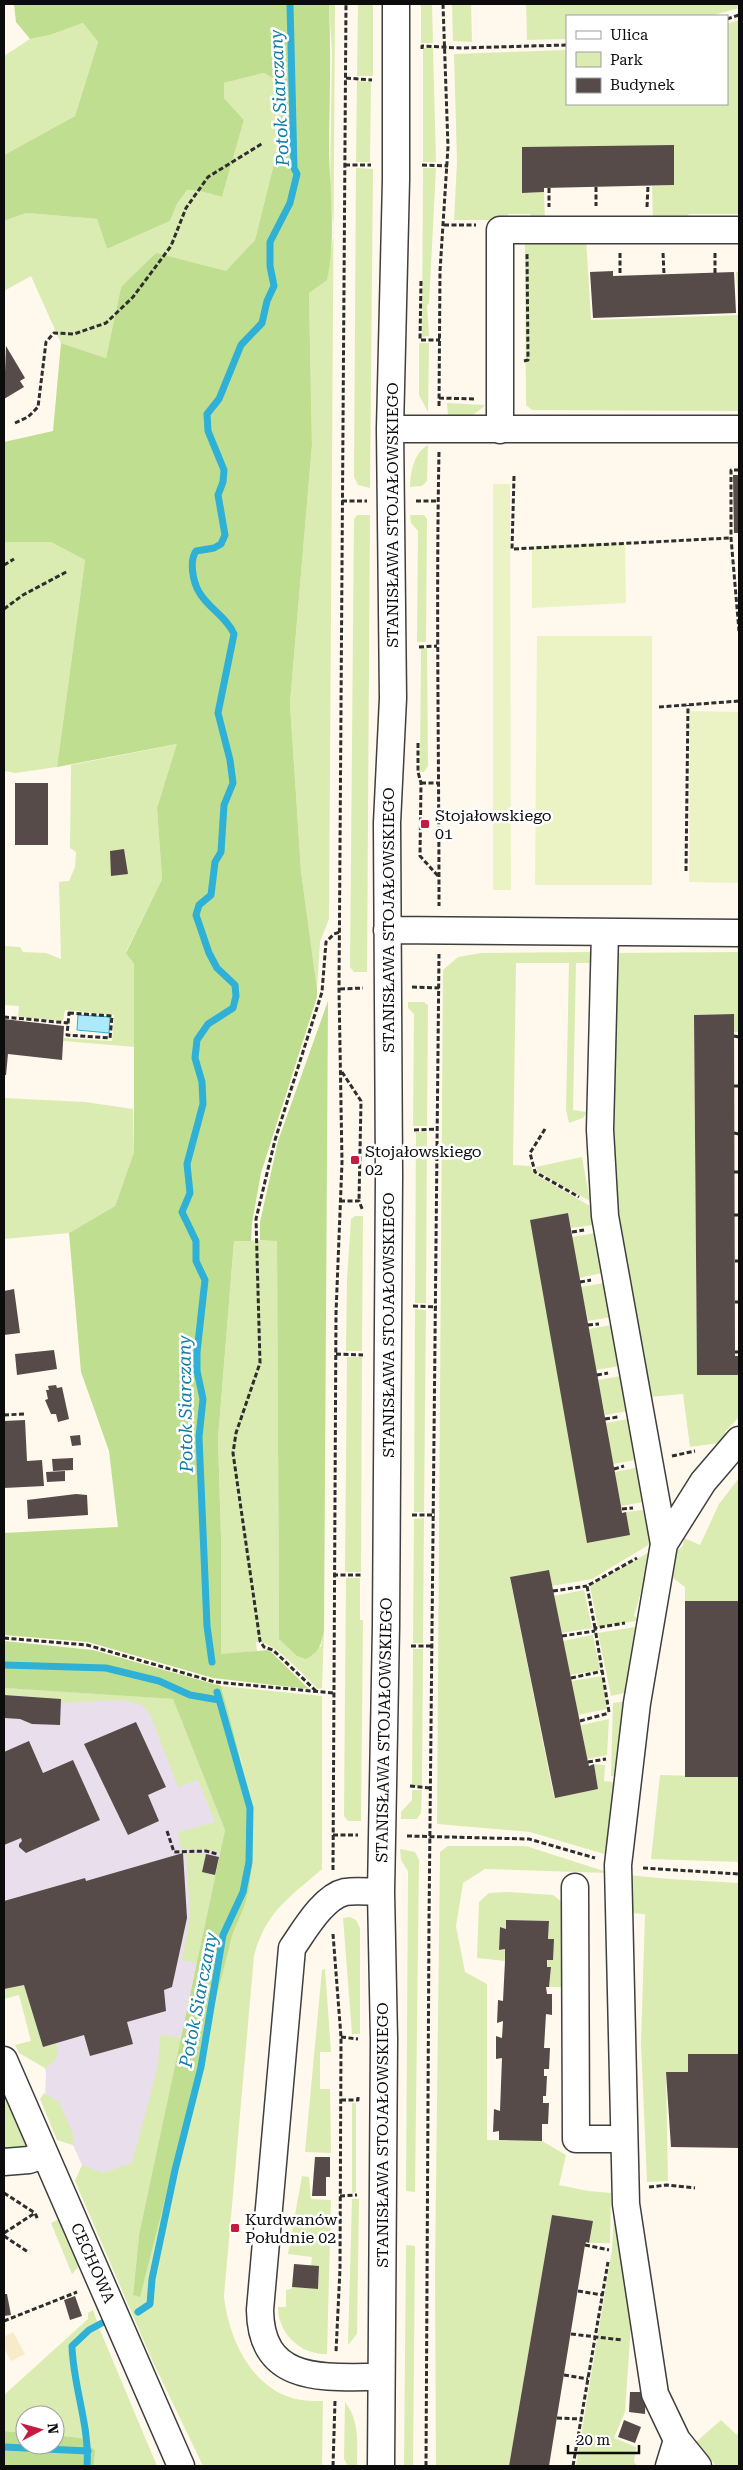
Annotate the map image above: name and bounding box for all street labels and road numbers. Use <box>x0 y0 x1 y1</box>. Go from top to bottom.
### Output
street label: STANISŁAWA STOJAŁOWSKIEGO <box>383 382 402 648</box>
street label: STANISŁAWA STOJAŁOWSKIEGO <box>379 787 398 1053</box>
street label: STANISŁAWA STOJAŁOWSKIEGO <box>379 1192 398 1458</box>
street label: STANISŁAWA STOJAŁOWSKIEGO <box>372 1597 396 1863</box>
street label: STANISŁAWA STOJAŁOWSKIEGO <box>373 2002 392 2268</box>
street label: CECHOWA <box>67 2220 119 2307</box>

